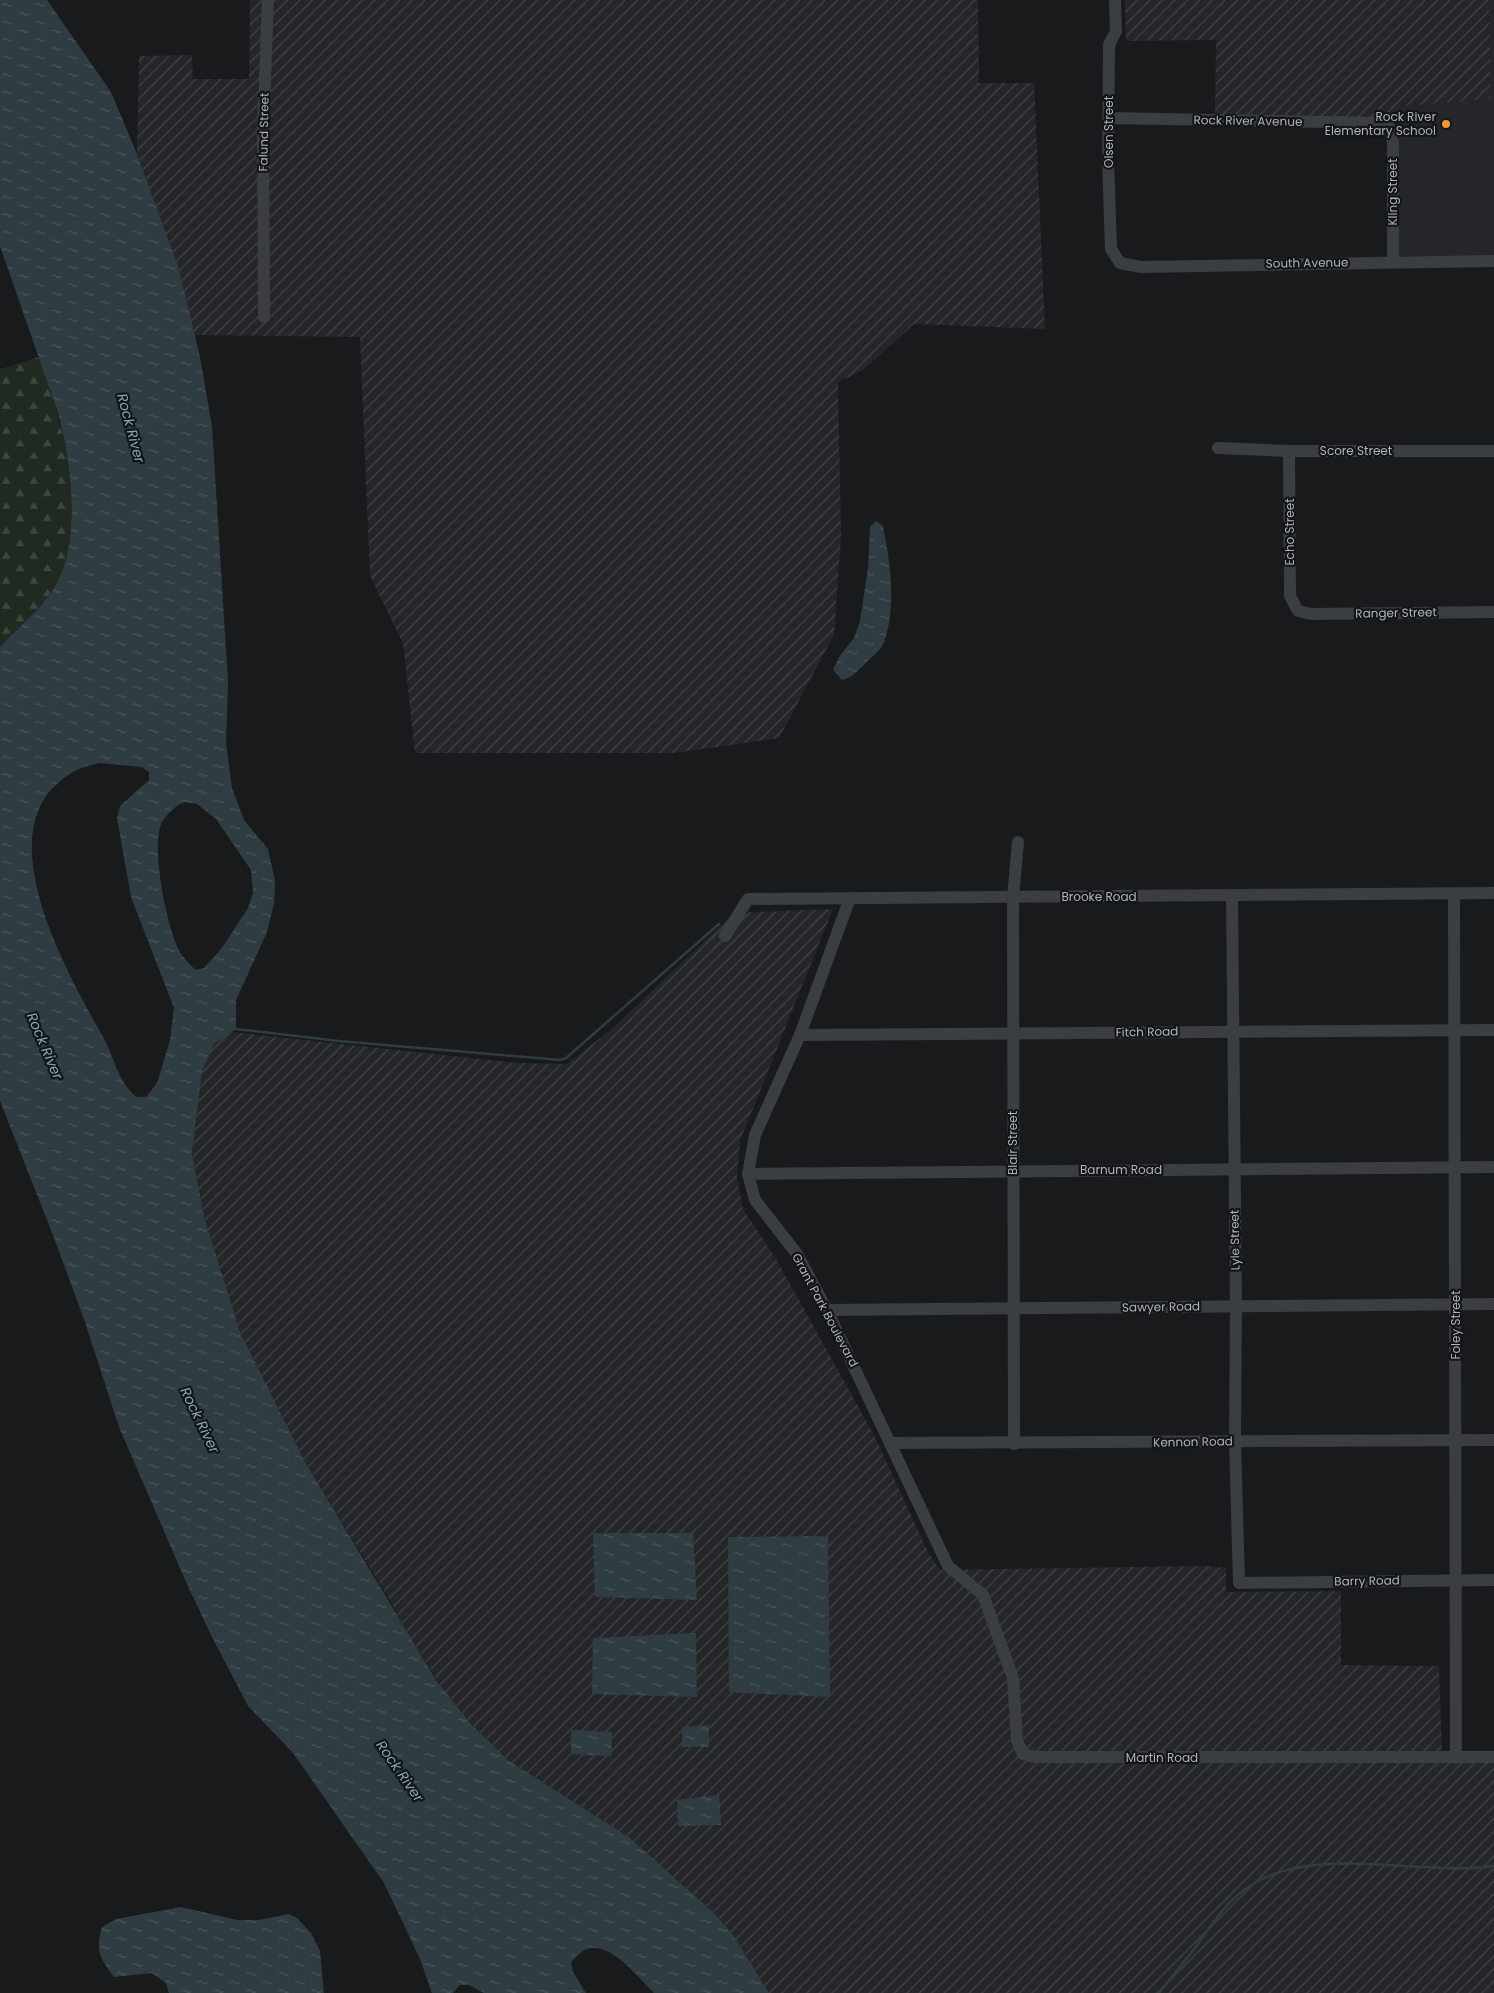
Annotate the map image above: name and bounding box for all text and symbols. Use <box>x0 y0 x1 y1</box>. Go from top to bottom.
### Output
street label: Falund Street <box>254 92 273 172</box>
street label: Olsen Street <box>1100 96 1117 168</box>
place label: Rock River Elementary School <box>1325 108 1437 139</box>
street label: Rock River Avenue <box>1193 111 1303 130</box>
marker: Rock River Elementary School <box>1440 118 1452 130</box>
street label: Kling Street <box>1384 158 1401 226</box>
street label: South Avenue <box>1265 253 1348 272</box>
water label: Rock River <box>112 391 150 466</box>
street label: Score Street <box>1320 442 1392 459</box>
street label: Echo Street <box>1281 498 1298 566</box>
street label: Ranger Street <box>1355 603 1437 622</box>
street label: Brooke Road <box>1061 888 1137 905</box>
water label: Rock River <box>22 1009 68 1083</box>
street label: Fitch Road <box>1115 1022 1179 1041</box>
street label: Blair Street <box>1004 1111 1021 1175</box>
street label: Barnum Road <box>1080 1161 1162 1178</box>
street label: Lyle Street <box>1225 1210 1244 1270</box>
street label: Grant Park Boulevard <box>788 1250 863 1370</box>
street label: Foley Street <box>1447 1290 1464 1360</box>
street label: Sawyer Road <box>1122 1297 1200 1316</box>
water label: Rock River <box>175 1384 225 1457</box>
street label: Kennon Road <box>1153 1432 1233 1451</box>
street label: Barry Road <box>1334 1571 1400 1590</box>
water label: Rock River <box>371 1736 429 1806</box>
street label: Martin Road <box>1126 1749 1198 1766</box>

